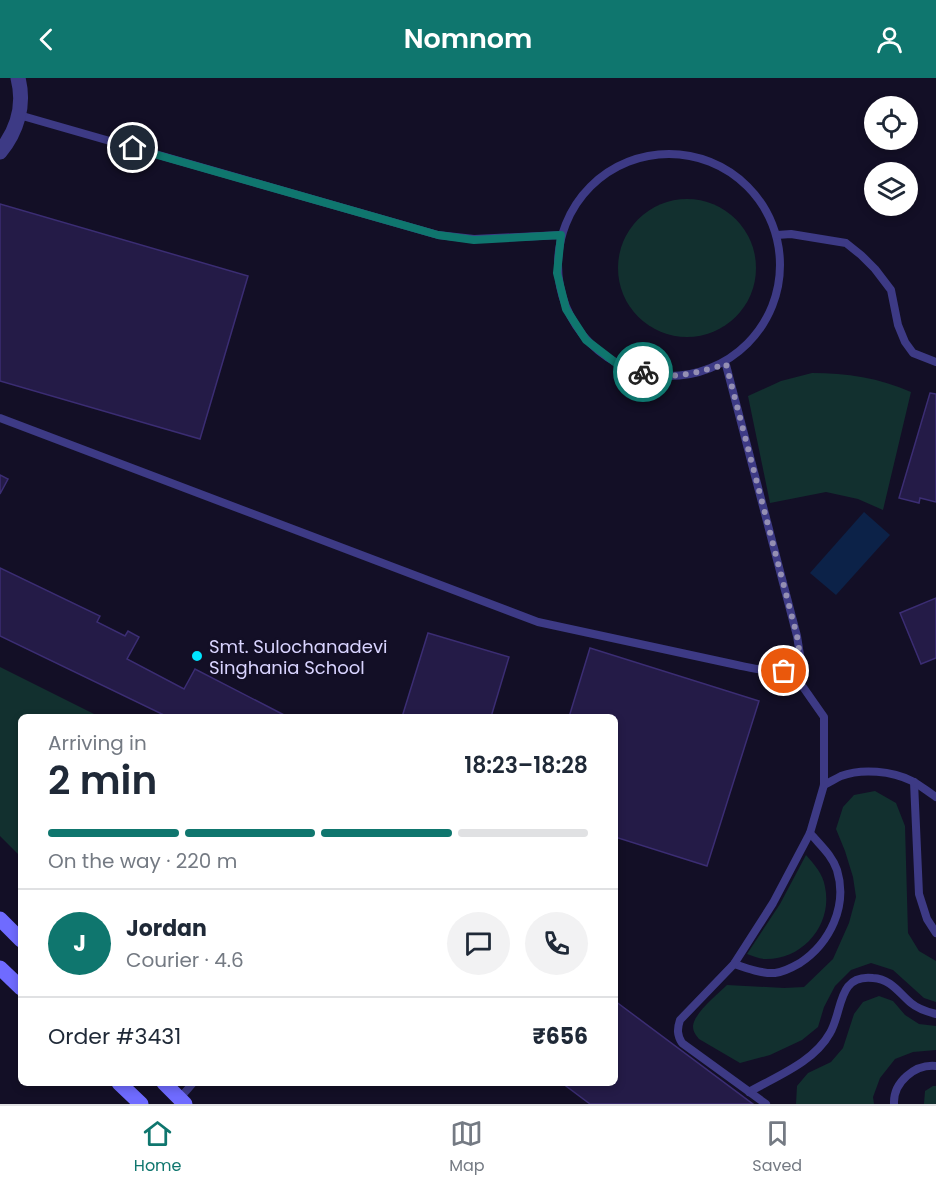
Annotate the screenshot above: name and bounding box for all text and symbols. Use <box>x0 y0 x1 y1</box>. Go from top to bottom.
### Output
text: Nomnom <box>404 20 532 57</box>
icon: back <box>30 23 63 56</box>
icon: person <box>873 23 906 56</box>
map controls <box>864 96 918 216</box>
button: locate <box>864 96 918 150</box>
pin <box>107 122 158 173</box>
icon: home <box>116 131 149 164</box>
button: layers <box>864 162 918 216</box>
courier <box>613 342 673 402</box>
icon: bike <box>627 356 660 389</box>
place label: Smt. Sulochanadevi Singhania School <box>209 634 387 680</box>
pin <box>758 645 809 696</box>
marker: Smt. Sulochanadevi Singhania School <box>190 649 204 663</box>
icon: bag <box>767 654 800 687</box>
text: Arriving in <box>48 729 147 757</box>
text: 18:23–18:28 <box>464 750 588 781</box>
text: 2 min <box>48 753 157 808</box>
text: On the way · 220 m <box>48 847 237 875</box>
button: chat <box>447 912 510 975</box>
button: phone <box>525 912 588 975</box>
text: Jordan <box>126 913 207 944</box>
text: J <box>73 928 86 959</box>
text: Courier · 4.6 <box>126 946 244 974</box>
text: Order #3431 <box>48 1021 181 1052</box>
text: ₹656 <box>533 1021 588 1052</box>
tab: Home <box>134 1117 182 1178</box>
tab: Map <box>449 1117 485 1178</box>
tab: Saved <box>752 1117 802 1178</box>

